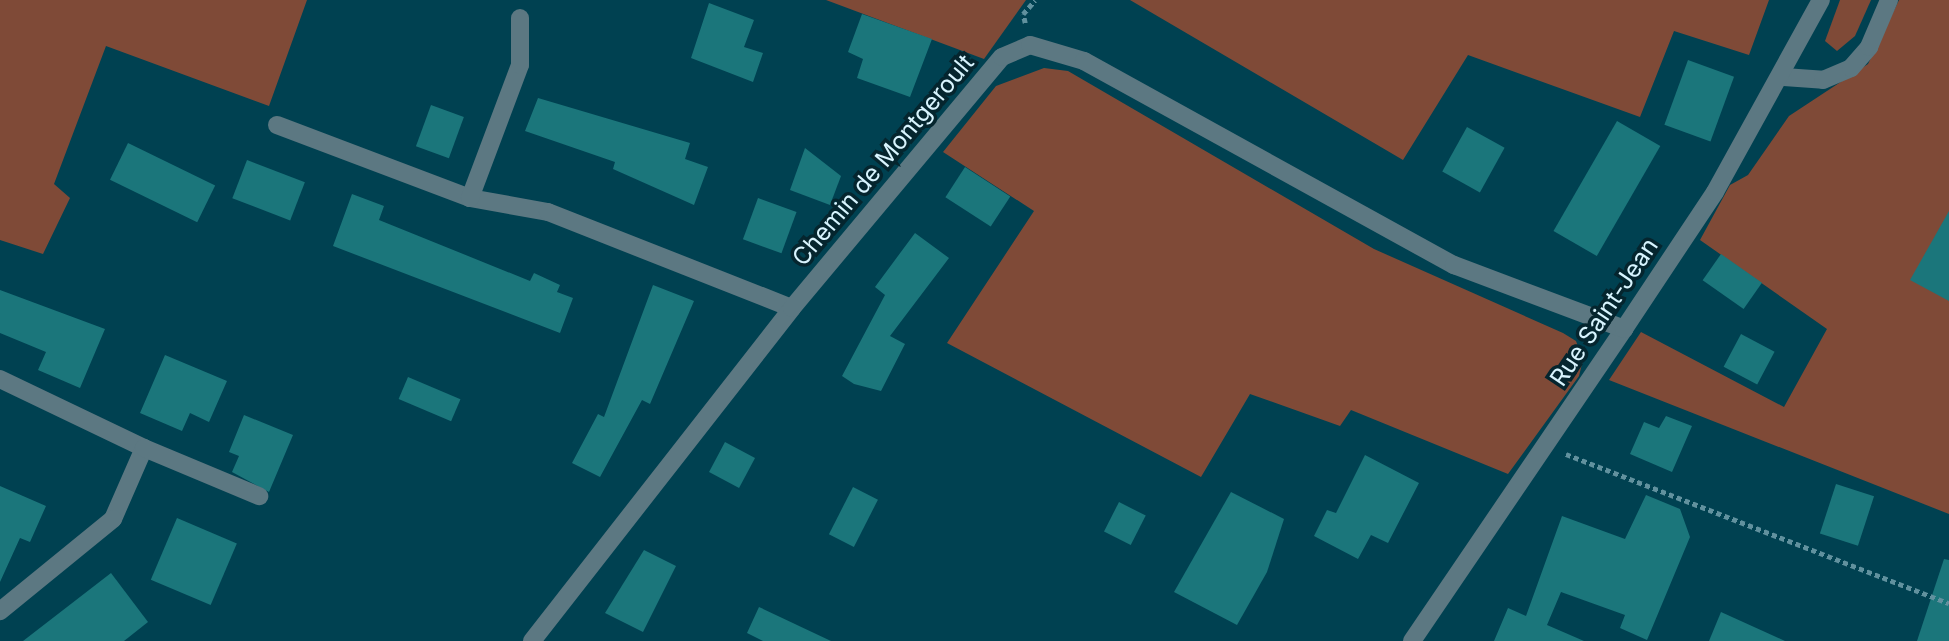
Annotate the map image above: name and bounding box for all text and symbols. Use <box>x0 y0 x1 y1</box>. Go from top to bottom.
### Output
street label: Chemin de Montgeroult <box>786 49 980 271</box>
street label: Rue Saint-Jean <box>1544 233 1664 391</box>

